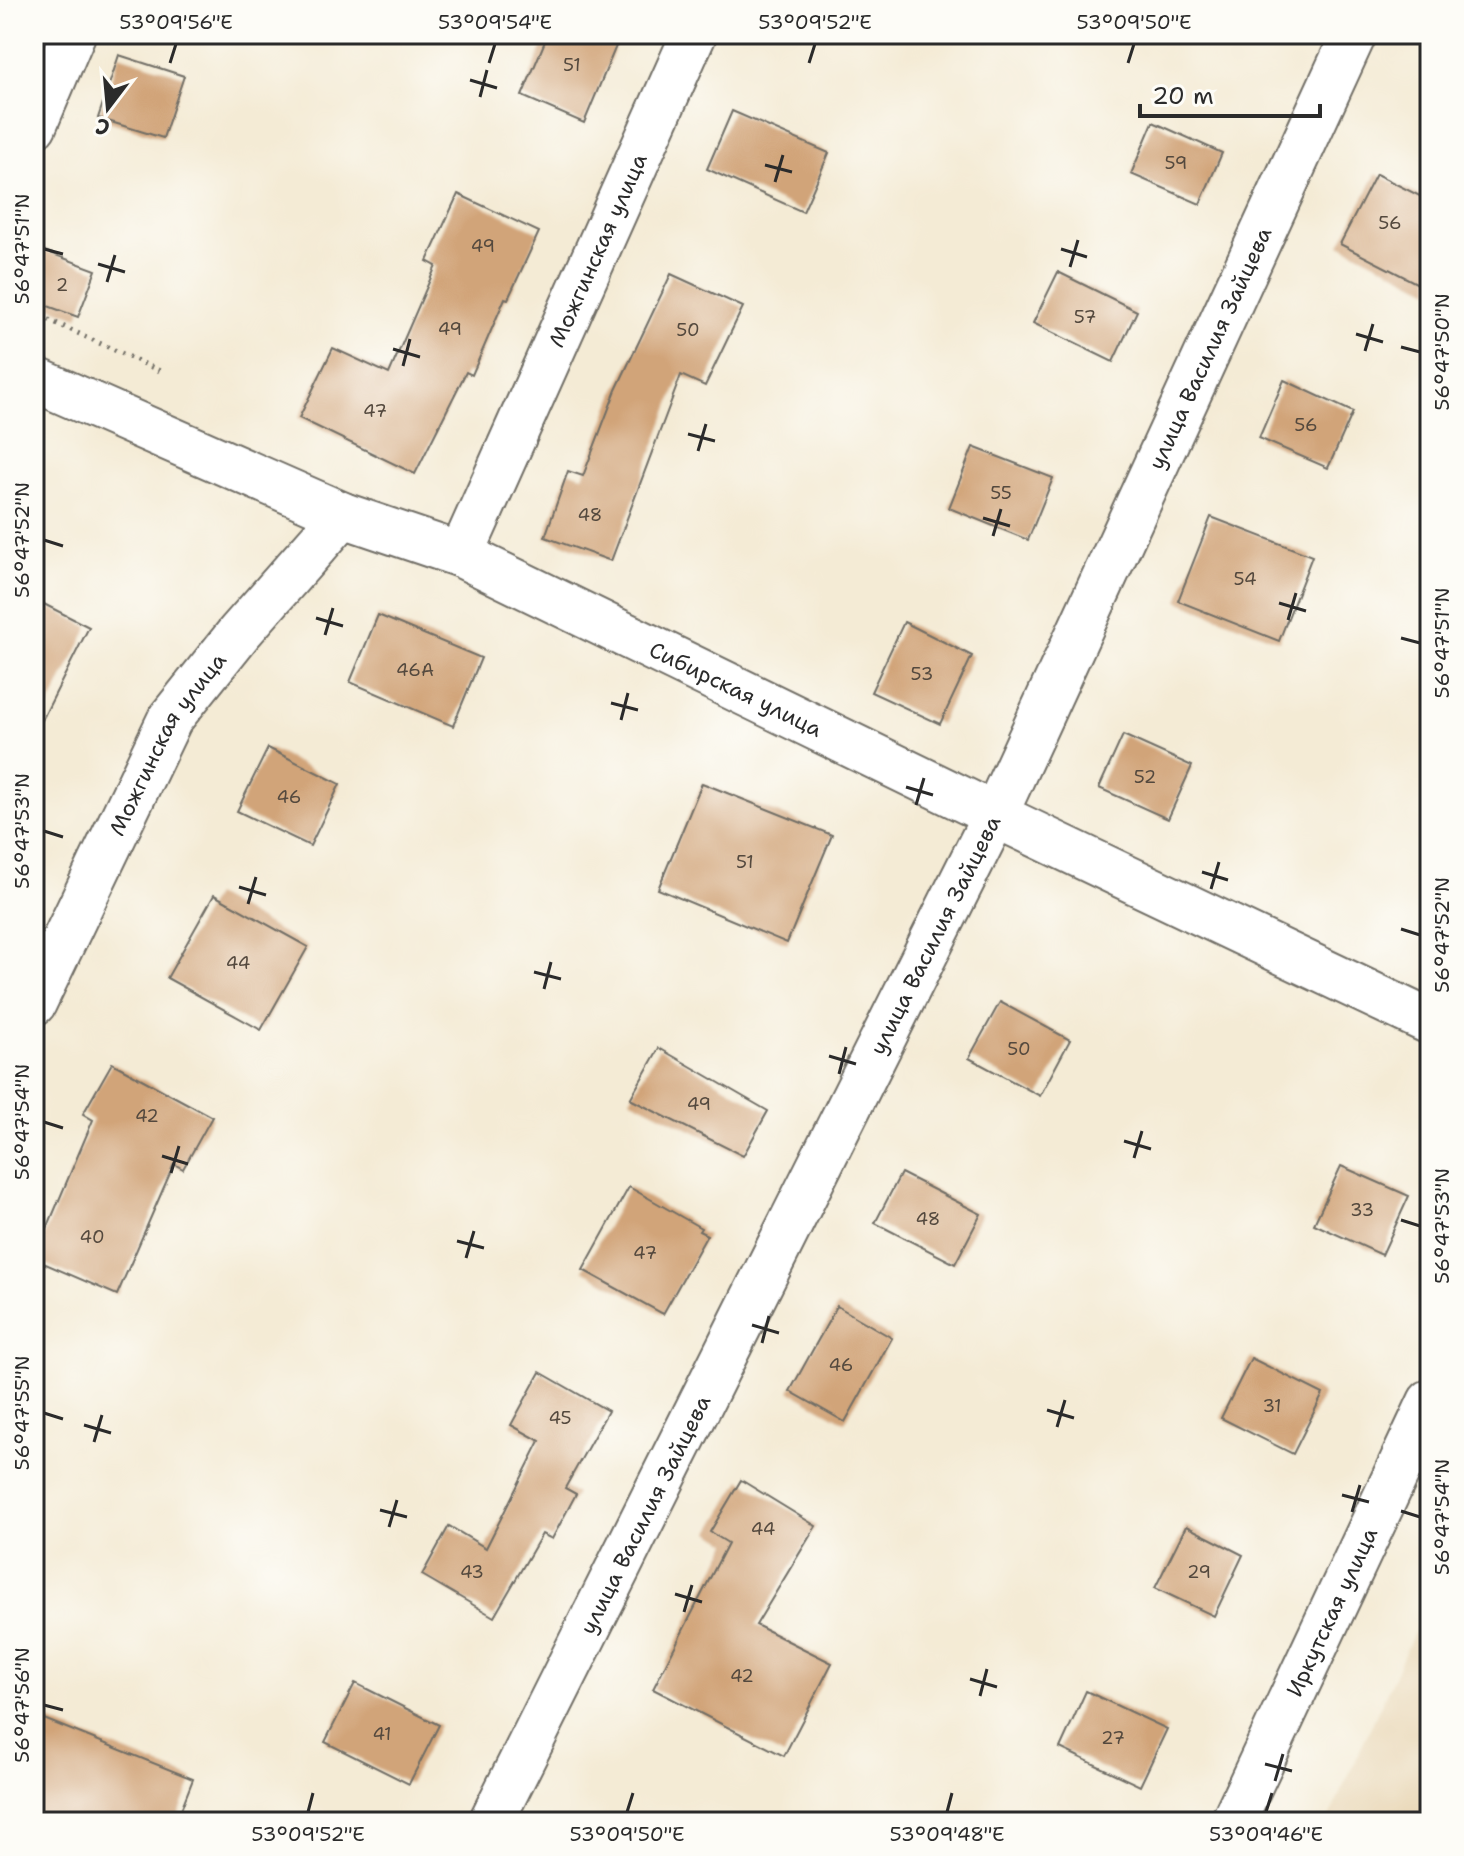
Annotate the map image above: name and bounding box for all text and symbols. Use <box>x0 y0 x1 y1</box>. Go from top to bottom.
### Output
text: 53°09'56"E <box>119 9 233 35</box>
text: 53°09'54"E <box>438 9 552 35</box>
text: 53°09'52"E <box>758 9 872 35</box>
text: 53°09'50"E <box>1077 9 1191 35</box>
house number: 51 <box>563 53 581 77</box>
north arrow <box>68 68 148 148</box>
scale bar <box>1140 68 1320 118</box>
text: 20 m <box>1152 80 1214 112</box>
text: С <box>92 111 113 143</box>
street label: Можгинская улица <box>542 149 654 352</box>
house number: 59 <box>1165 151 1187 175</box>
text: 56°47'51"N <box>9 193 35 305</box>
house number: 56 <box>1378 211 1402 235</box>
street label: улица Василия Зайцева <box>1142 222 1278 474</box>
house number: 49 <box>471 234 495 258</box>
house number: 2 <box>56 273 68 297</box>
text: 56°47'50"N <box>1429 293 1455 411</box>
house number: 57 <box>1074 305 1096 329</box>
house number: 49 <box>438 317 462 341</box>
house number: 50 <box>676 318 700 342</box>
house number: 47 <box>363 399 387 423</box>
house number: 56 <box>1294 413 1318 437</box>
house number: 55 <box>990 481 1012 505</box>
text: 56°47'52"N <box>9 482 35 598</box>
house number: 48 <box>578 503 602 527</box>
house number: 54 <box>1233 567 1257 591</box>
text: 56°47'51"N <box>1429 587 1455 699</box>
street label: Сибирская улица <box>644 635 827 744</box>
street label: Можгинская улица <box>102 646 233 840</box>
house number: 46А <box>396 658 434 682</box>
house number: 53 <box>911 662 933 686</box>
house number: 52 <box>1134 765 1156 789</box>
text: 56°47'53"N <box>9 773 35 889</box>
house number: 46 <box>277 785 301 809</box>
street label: улица Василия Зайцева <box>863 810 1008 1060</box>
house number: 51 <box>736 850 754 874</box>
text: 56°47'52"N <box>1429 877 1455 993</box>
house number: 44 <box>226 951 250 975</box>
house number: 50 <box>1007 1037 1031 1061</box>
text: 56°47'54"N <box>9 1064 35 1180</box>
house number: 49 <box>687 1092 711 1116</box>
house number: 42 <box>135 1104 159 1128</box>
text: 56°47'53"N <box>1429 1168 1455 1284</box>
house number: 33 <box>1350 1198 1374 1222</box>
house number: 48 <box>916 1207 940 1231</box>
house number: 40 <box>79 1225 105 1249</box>
house number: 47 <box>633 1241 657 1265</box>
house number: 46 <box>829 1353 853 1377</box>
text: 56°47'55"N <box>9 1356 35 1470</box>
street label: улица Василия Зайцева <box>573 1390 718 1639</box>
house number: 31 <box>1262 1394 1282 1418</box>
house number: 45 <box>548 1406 572 1430</box>
text: 56°47'54"N <box>1429 1459 1455 1575</box>
house number: 44 <box>751 1517 775 1541</box>
street label: Иркутская улица <box>1280 1522 1384 1702</box>
house number: 43 <box>460 1560 484 1584</box>
house number: 29 <box>1187 1560 1211 1584</box>
text: 56°47'56"N <box>9 1647 35 1763</box>
house number: 42 <box>730 1664 754 1688</box>
house number: 41 <box>372 1722 392 1746</box>
house number: 27 <box>1101 1726 1125 1750</box>
text: 53°09'52"E <box>251 1821 365 1847</box>
text: 53°09'50"E <box>570 1821 684 1847</box>
text: 53°09'48"E <box>889 1821 1005 1847</box>
text: 53°09'46"E <box>1209 1821 1323 1847</box>

